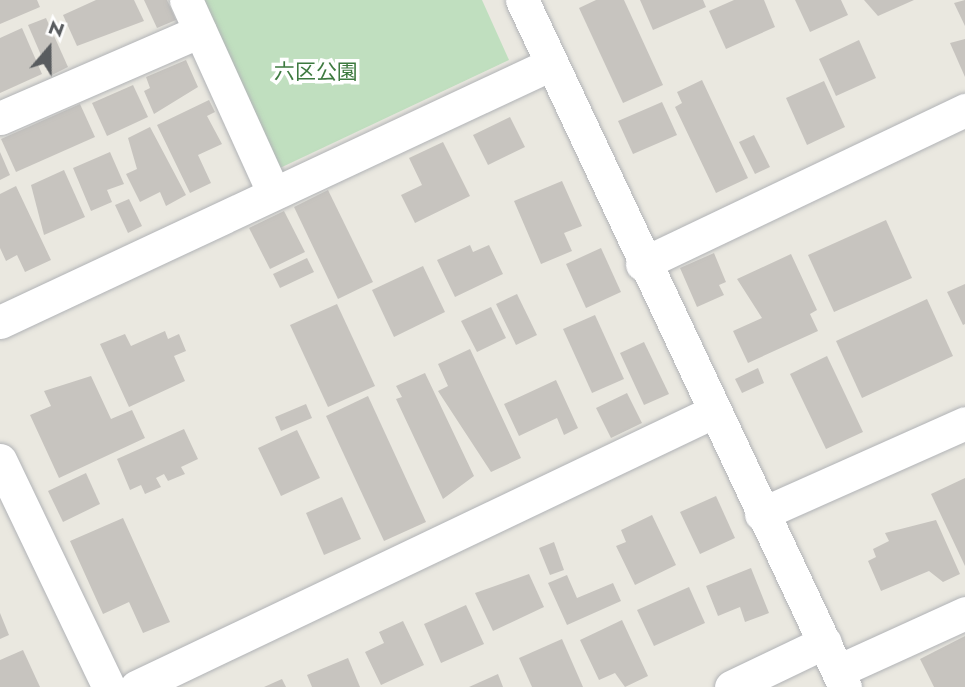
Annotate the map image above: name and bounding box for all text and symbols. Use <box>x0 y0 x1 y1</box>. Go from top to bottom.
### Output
north arrow <box>14 14 84 84</box>
text: N <box>45 14 68 44</box>
park label: 六区公園 <box>274 59 358 85</box>

